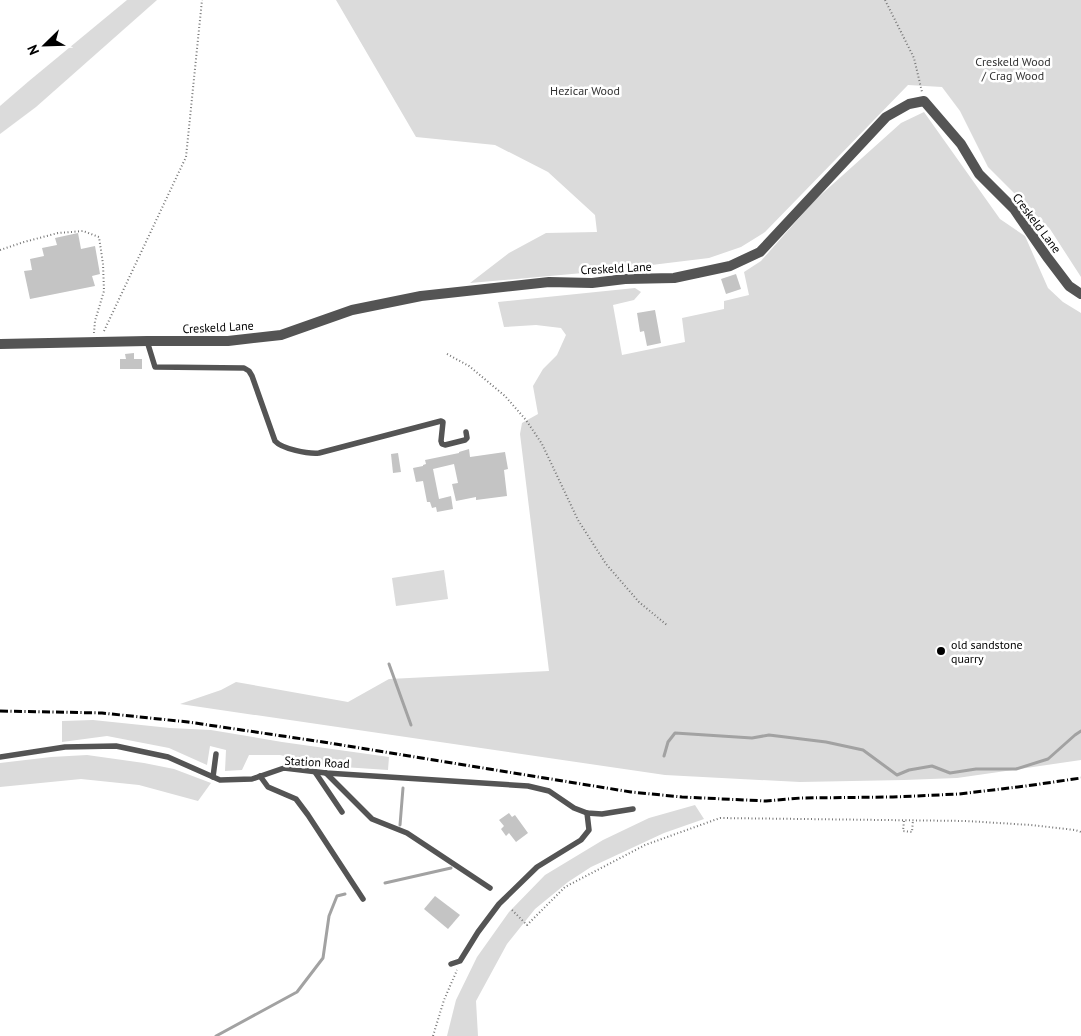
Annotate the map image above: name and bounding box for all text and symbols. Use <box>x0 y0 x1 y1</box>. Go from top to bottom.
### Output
north arrow <box>20 20 70 70</box>
text: N <box>23 42 43 58</box>
park label: Creskeld Wood / Crag Wood <box>975 54 1051 83</box>
park label: Hezicar Wood <box>550 83 620 98</box>
street label: Creskeld Lane <box>1010 190 1064 256</box>
street label: Creskeld Lane <box>580 259 652 277</box>
street label: Creskeld Lane <box>182 318 254 336</box>
place label: old sandstone quarry <box>951 637 1023 666</box>
marker: old sandstone quarry <box>935 645 947 657</box>
street label: Station Road <box>284 753 350 771</box>

